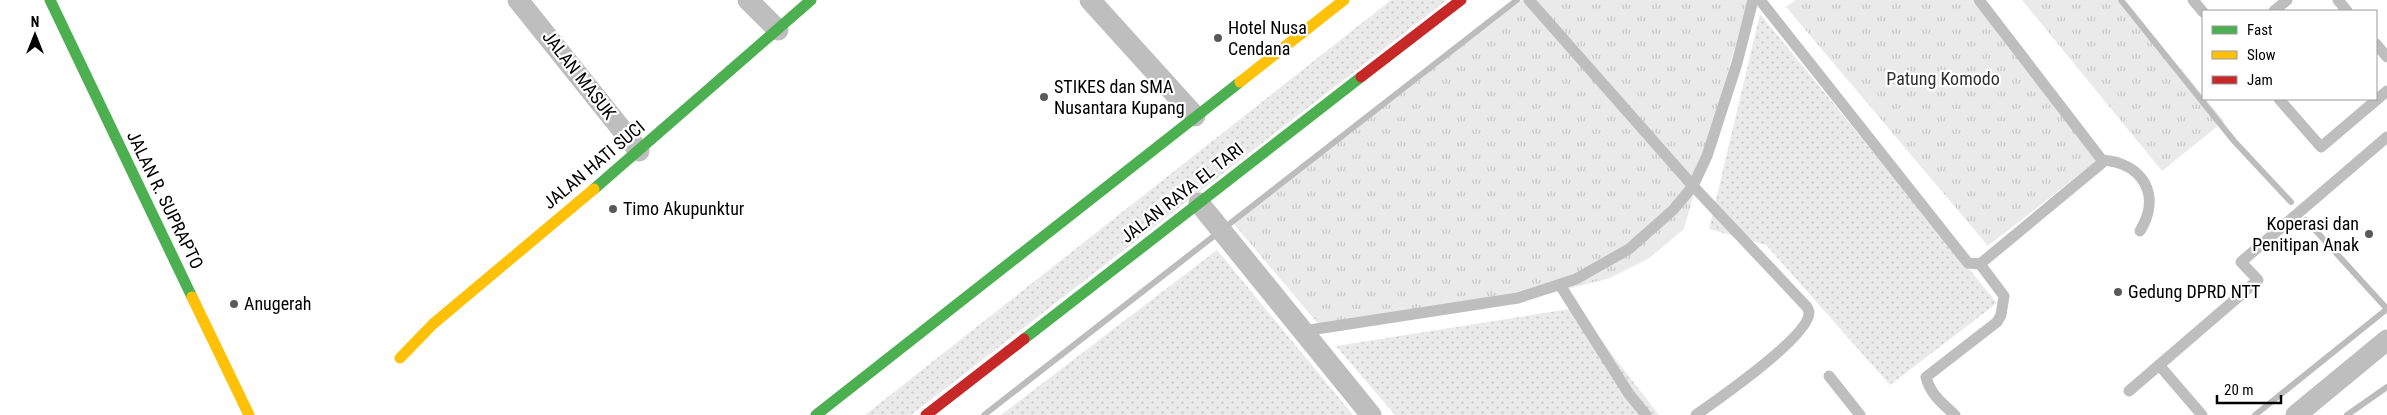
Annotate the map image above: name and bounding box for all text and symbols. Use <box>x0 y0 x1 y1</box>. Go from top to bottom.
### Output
north arrow <box>10 10 60 60</box>
legend <box>2202 10 2377 100</box>
text: N <box>31 14 39 30</box>
place label: Hotel Nusa Cendana <box>1228 17 1307 59</box>
text: Fast <box>2247 21 2272 39</box>
street label: JALAN MASUK <box>538 26 621 123</box>
marker: Hotel Nusa Cendana <box>1212 32 1224 44</box>
text: Slow <box>2247 46 2276 64</box>
park label: Patung Komodo <box>1886 68 2000 89</box>
text: Jam <box>2247 71 2273 89</box>
place label: STIKES dan SMA Nusantara Kupang <box>1054 76 1185 118</box>
marker: STIKES dan SMA Nusantara Kupang <box>1038 91 1050 103</box>
street label: JALAN HATI SUCI <box>539 116 649 213</box>
street label: JALAN R. SUPRAPTO <box>123 127 208 272</box>
street label: JALAN RAYA EL TARI <box>1116 138 1247 247</box>
place label: Timo Akupunktur <box>623 198 745 219</box>
marker: Timo Akupunktur <box>607 203 619 215</box>
place label: Koperasi dan Penitipan Anak <box>2252 213 2359 255</box>
marker: Koperasi dan Penitipan Anak <box>2363 228 2375 240</box>
place label: Gedung DPRD NTT <box>2128 281 2260 302</box>
marker: Gedung DPRD NTT <box>2112 286 2124 298</box>
place label: Anugerah <box>244 293 312 314</box>
marker: Anugerah <box>228 298 240 310</box>
scale bar <box>2217 372 2281 404</box>
text: 20 m <box>2224 381 2254 399</box>

